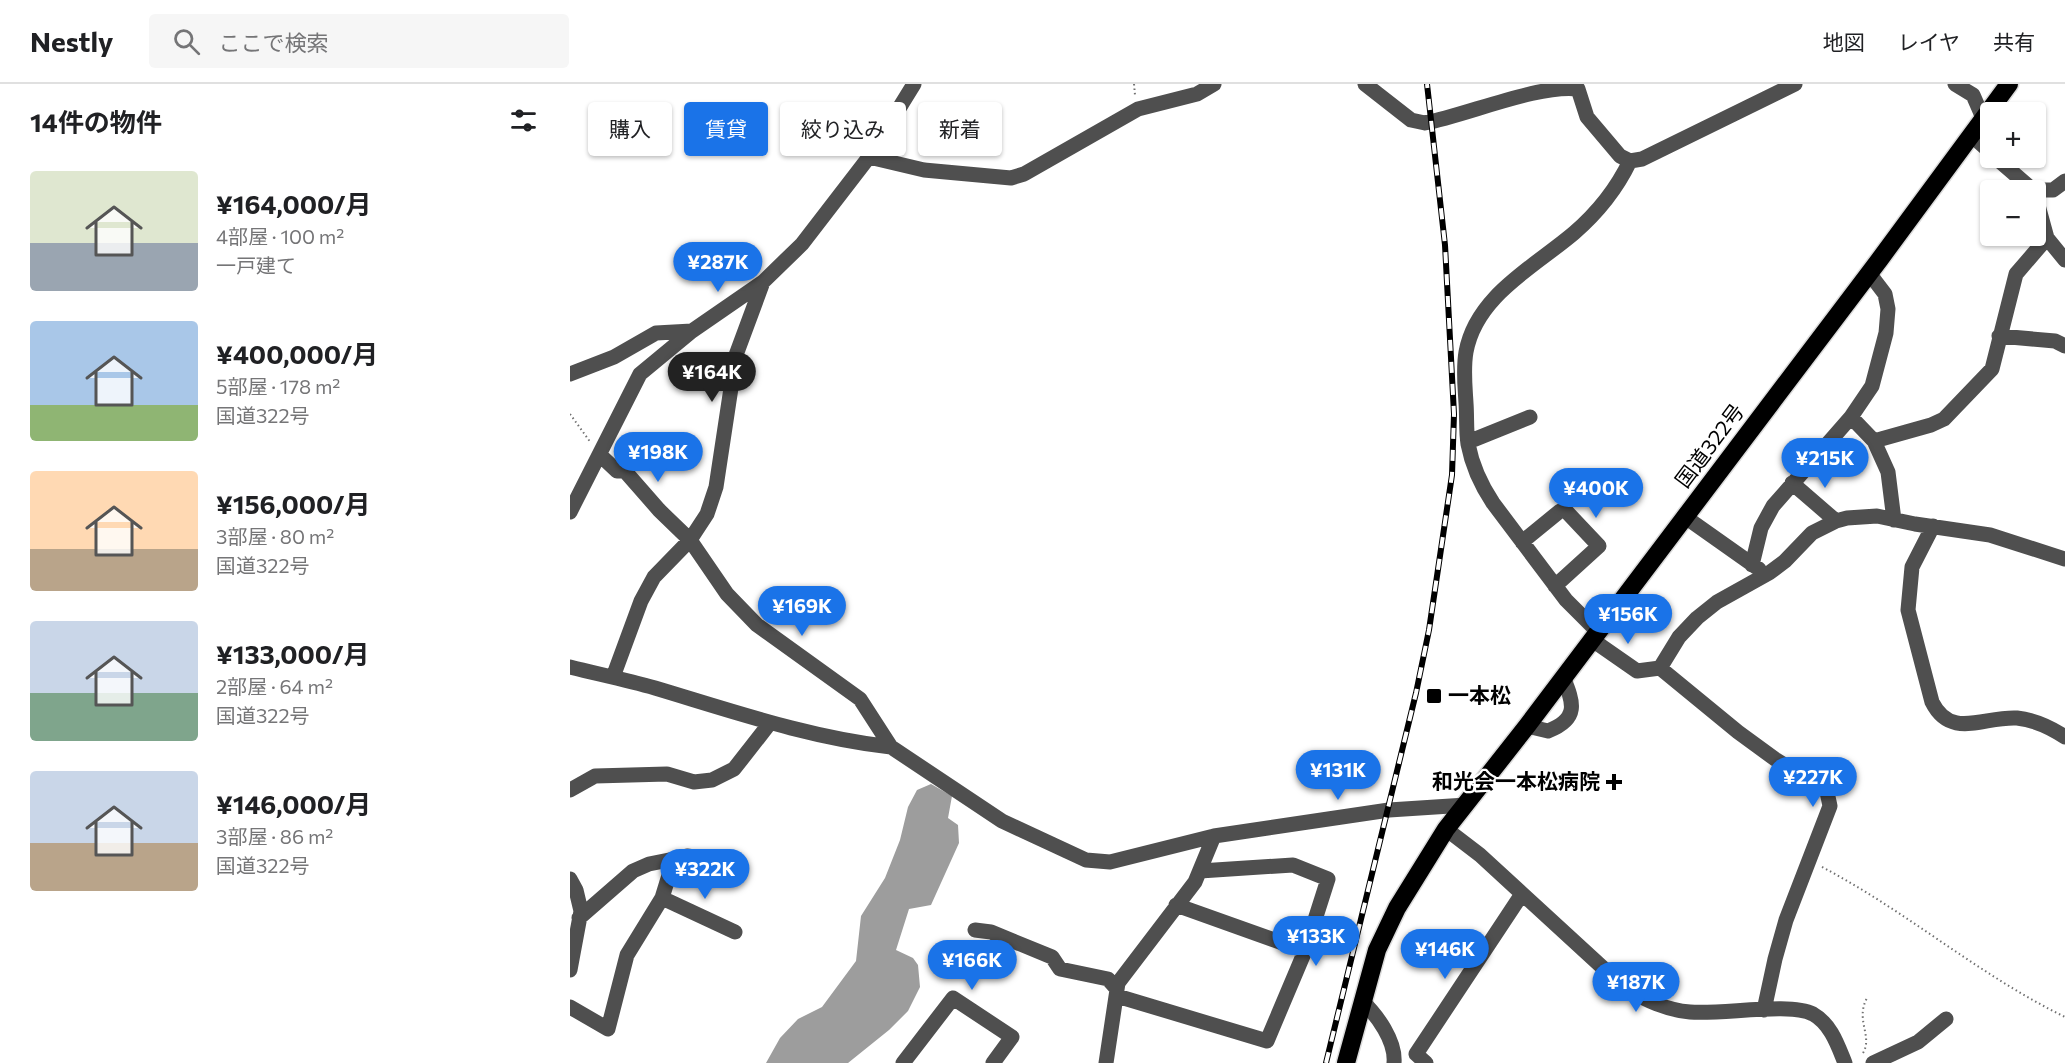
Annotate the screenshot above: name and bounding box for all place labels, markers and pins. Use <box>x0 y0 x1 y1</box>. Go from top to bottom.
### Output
pin: ¥287K <box>676 242 760 293</box>
pin: ¥164K <box>670 352 754 403</box>
pin: ¥198K <box>616 432 700 483</box>
pin: ¥215K <box>1783 438 1867 489</box>
pin: ¥400K <box>1554 468 1638 519</box>
pin: ¥169K <box>760 586 844 637</box>
pin: ¥156K <box>1586 594 1670 645</box>
place label: 一本松 <box>1448 682 1511 707</box>
marker: 一本松 <box>1425 687 1443 705</box>
pin: ¥131K <box>1296 750 1380 801</box>
pin: ¥227K <box>1771 757 1855 808</box>
place label: 和光会一本松病院 <box>1432 768 1600 793</box>
marker: 和光会一本松病院 <box>1605 773 1623 791</box>
pin: ¥322K <box>663 849 747 900</box>
pin: ¥133K <box>1274 916 1358 967</box>
pin: ¥146K <box>1403 929 1487 980</box>
pin: ¥166K <box>930 940 1014 991</box>
pin: ¥187K <box>1594 962 1678 1013</box>

